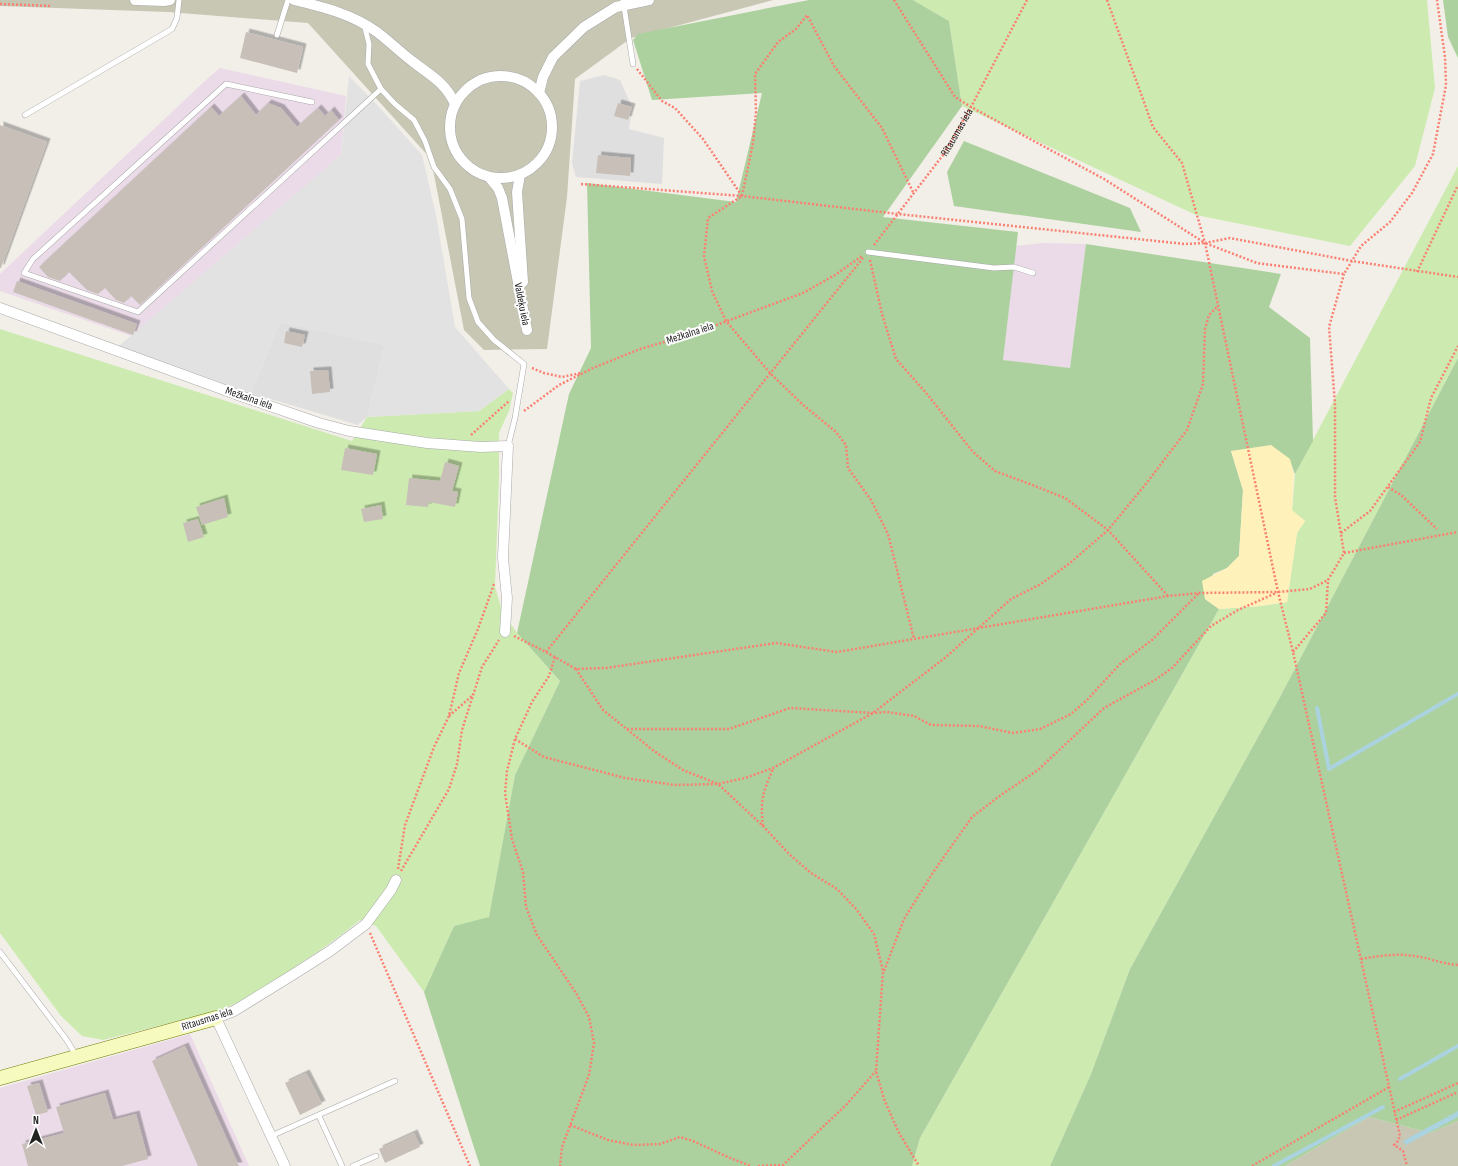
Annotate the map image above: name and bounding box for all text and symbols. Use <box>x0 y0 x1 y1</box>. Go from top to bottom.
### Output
street label: Rītausmas iela <box>937 106 975 158</box>
street label: Valdeķu iela <box>511 282 533 326</box>
street label: Mežkalna iela <box>665 319 715 347</box>
street label: Mežkalna iela <box>224 384 274 412</box>
street label: Rītausmas iela <box>180 1005 234 1033</box>
north arrow <box>16 1110 56 1150</box>
text: N <box>33 1114 39 1127</box>

